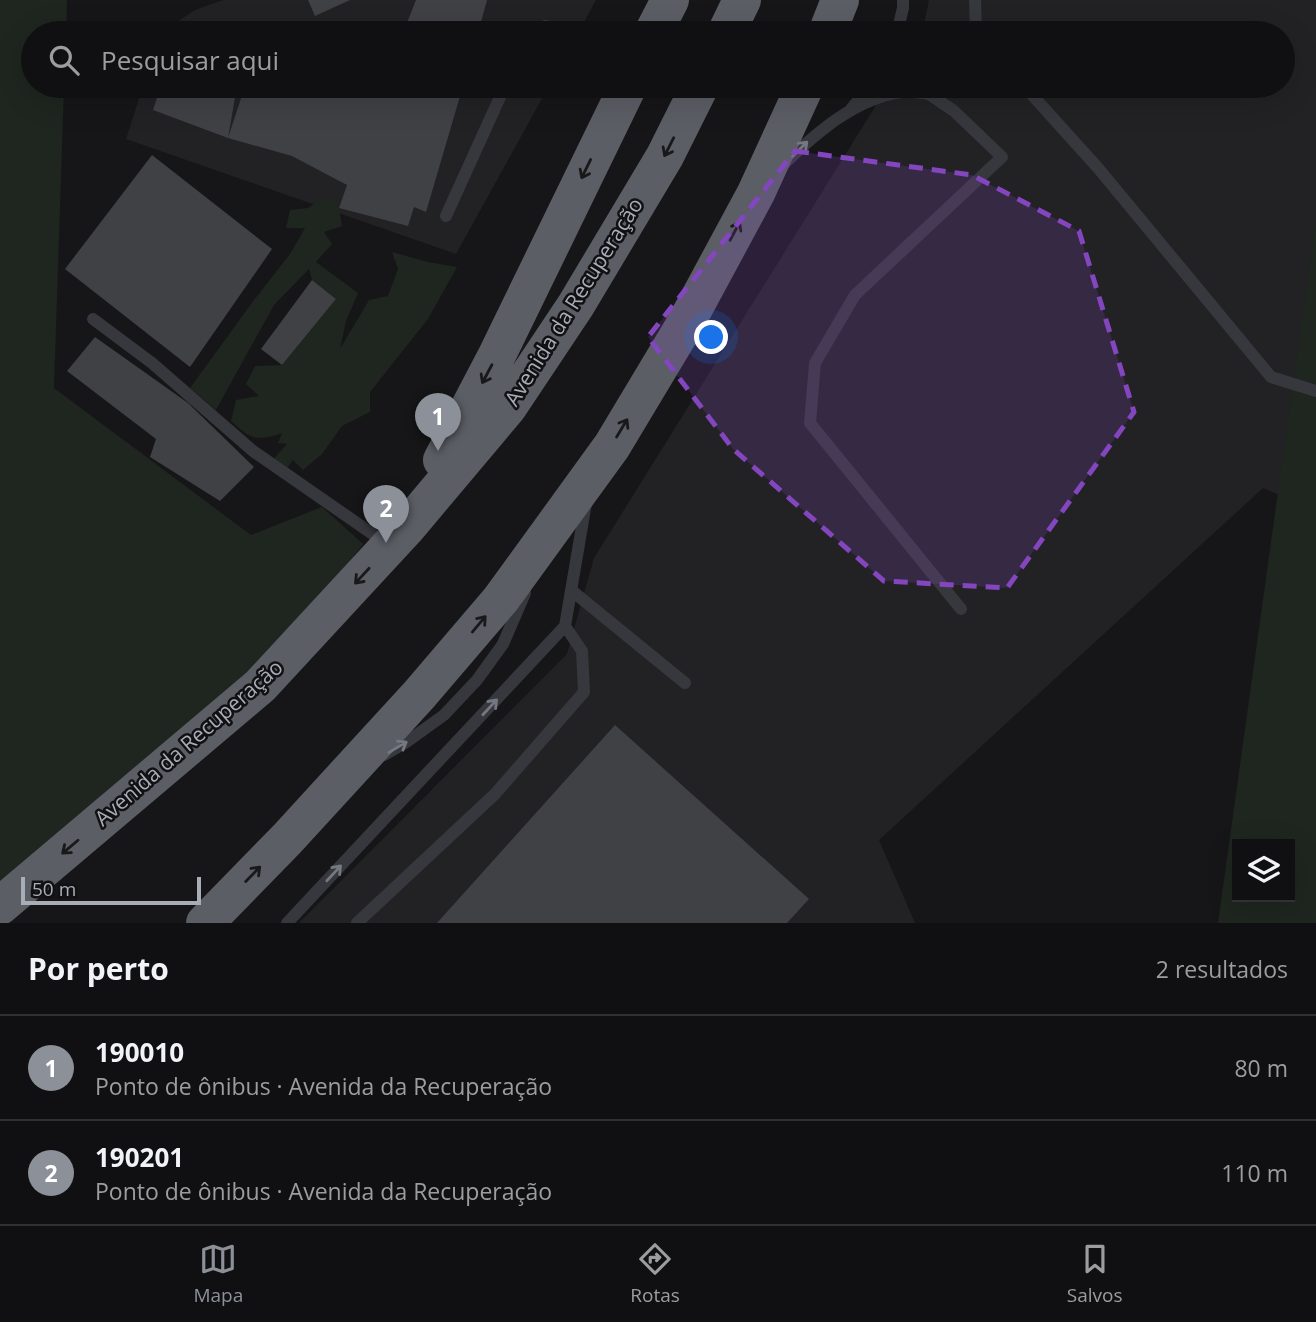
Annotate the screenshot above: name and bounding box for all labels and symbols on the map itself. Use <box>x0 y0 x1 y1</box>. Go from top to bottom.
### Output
one-way arrow <box>662 136 676 157</box>
one-way arrow <box>791 141 808 158</box>
one-way arrow <box>579 158 593 179</box>
street label: Avenida da Recuperação <box>498 192 649 411</box>
one-way arrow <box>729 221 742 242</box>
your location <box>694 320 728 354</box>
one-way arrow <box>480 363 494 383</box>
pin: 1 <box>415 393 461 451</box>
one-way arrow <box>615 419 629 439</box>
pin: 2 <box>363 485 409 543</box>
one-way arrow <box>354 567 370 585</box>
one-way arrow <box>471 616 487 634</box>
street label: Avenida da Recuperação <box>88 653 288 832</box>
one-way arrow <box>481 699 498 716</box>
one-way arrow <box>387 740 407 754</box>
one-way arrow <box>61 839 79 855</box>
one-way arrow <box>326 864 342 882</box>
one-way arrow <box>244 866 261 883</box>
scale bar <box>21 874 201 906</box>

